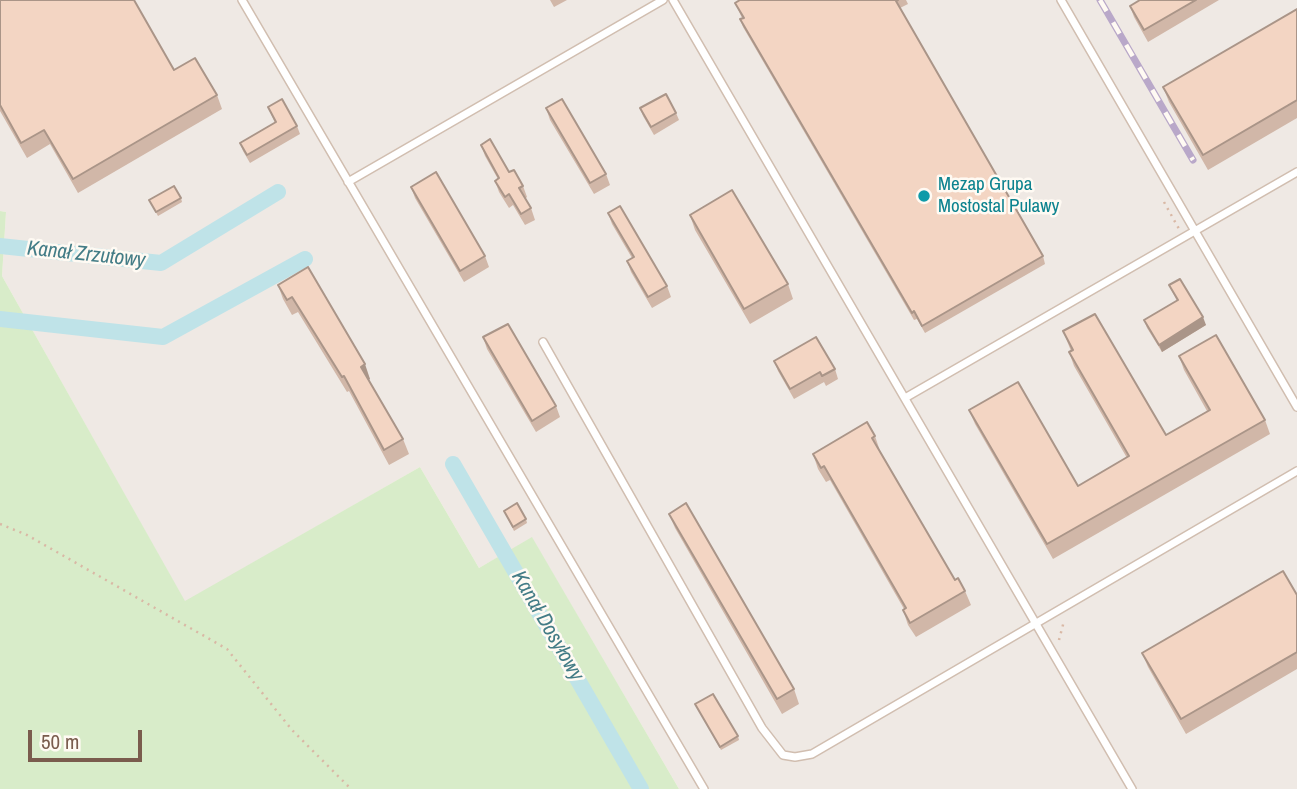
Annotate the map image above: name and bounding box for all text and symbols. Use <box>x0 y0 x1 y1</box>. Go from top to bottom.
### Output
place label: Mezap Grupa Mostostal Pulawy <box>938 174 1059 218</box>
marker: Mezap Grupa Mostostal Pulawy <box>916 188 932 204</box>
water label: Kanał Zrzutowy <box>26 236 146 274</box>
water label: Kanał Dosyłowy <box>505 567 589 685</box>
scale bar <box>32 716 145 760</box>
text: 50 m <box>41 727 79 756</box>

